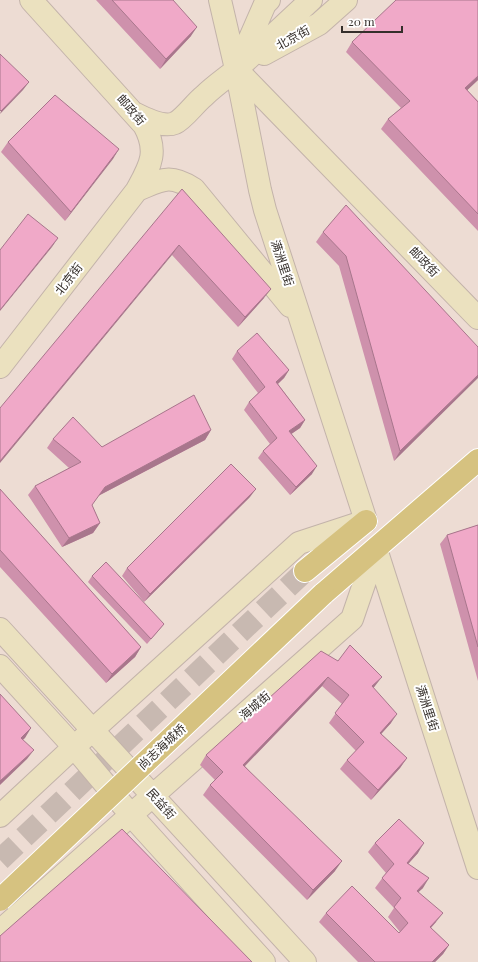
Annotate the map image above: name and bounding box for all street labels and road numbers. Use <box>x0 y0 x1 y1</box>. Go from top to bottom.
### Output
street label: 北京街 <box>273 21 312 53</box>
street label: 邮政街 <box>114 91 150 128</box>
street label: 满洲里街 <box>268 237 298 288</box>
street label: 邮政街 <box>406 243 443 280</box>
street label: 北京街 <box>51 259 86 297</box>
street label: 满洲里街 <box>413 682 443 733</box>
street label: 海城街 <box>236 687 273 723</box>
street label: 尚志海城桥 <box>134 720 189 773</box>
street label: 民益街 <box>144 785 180 822</box>

